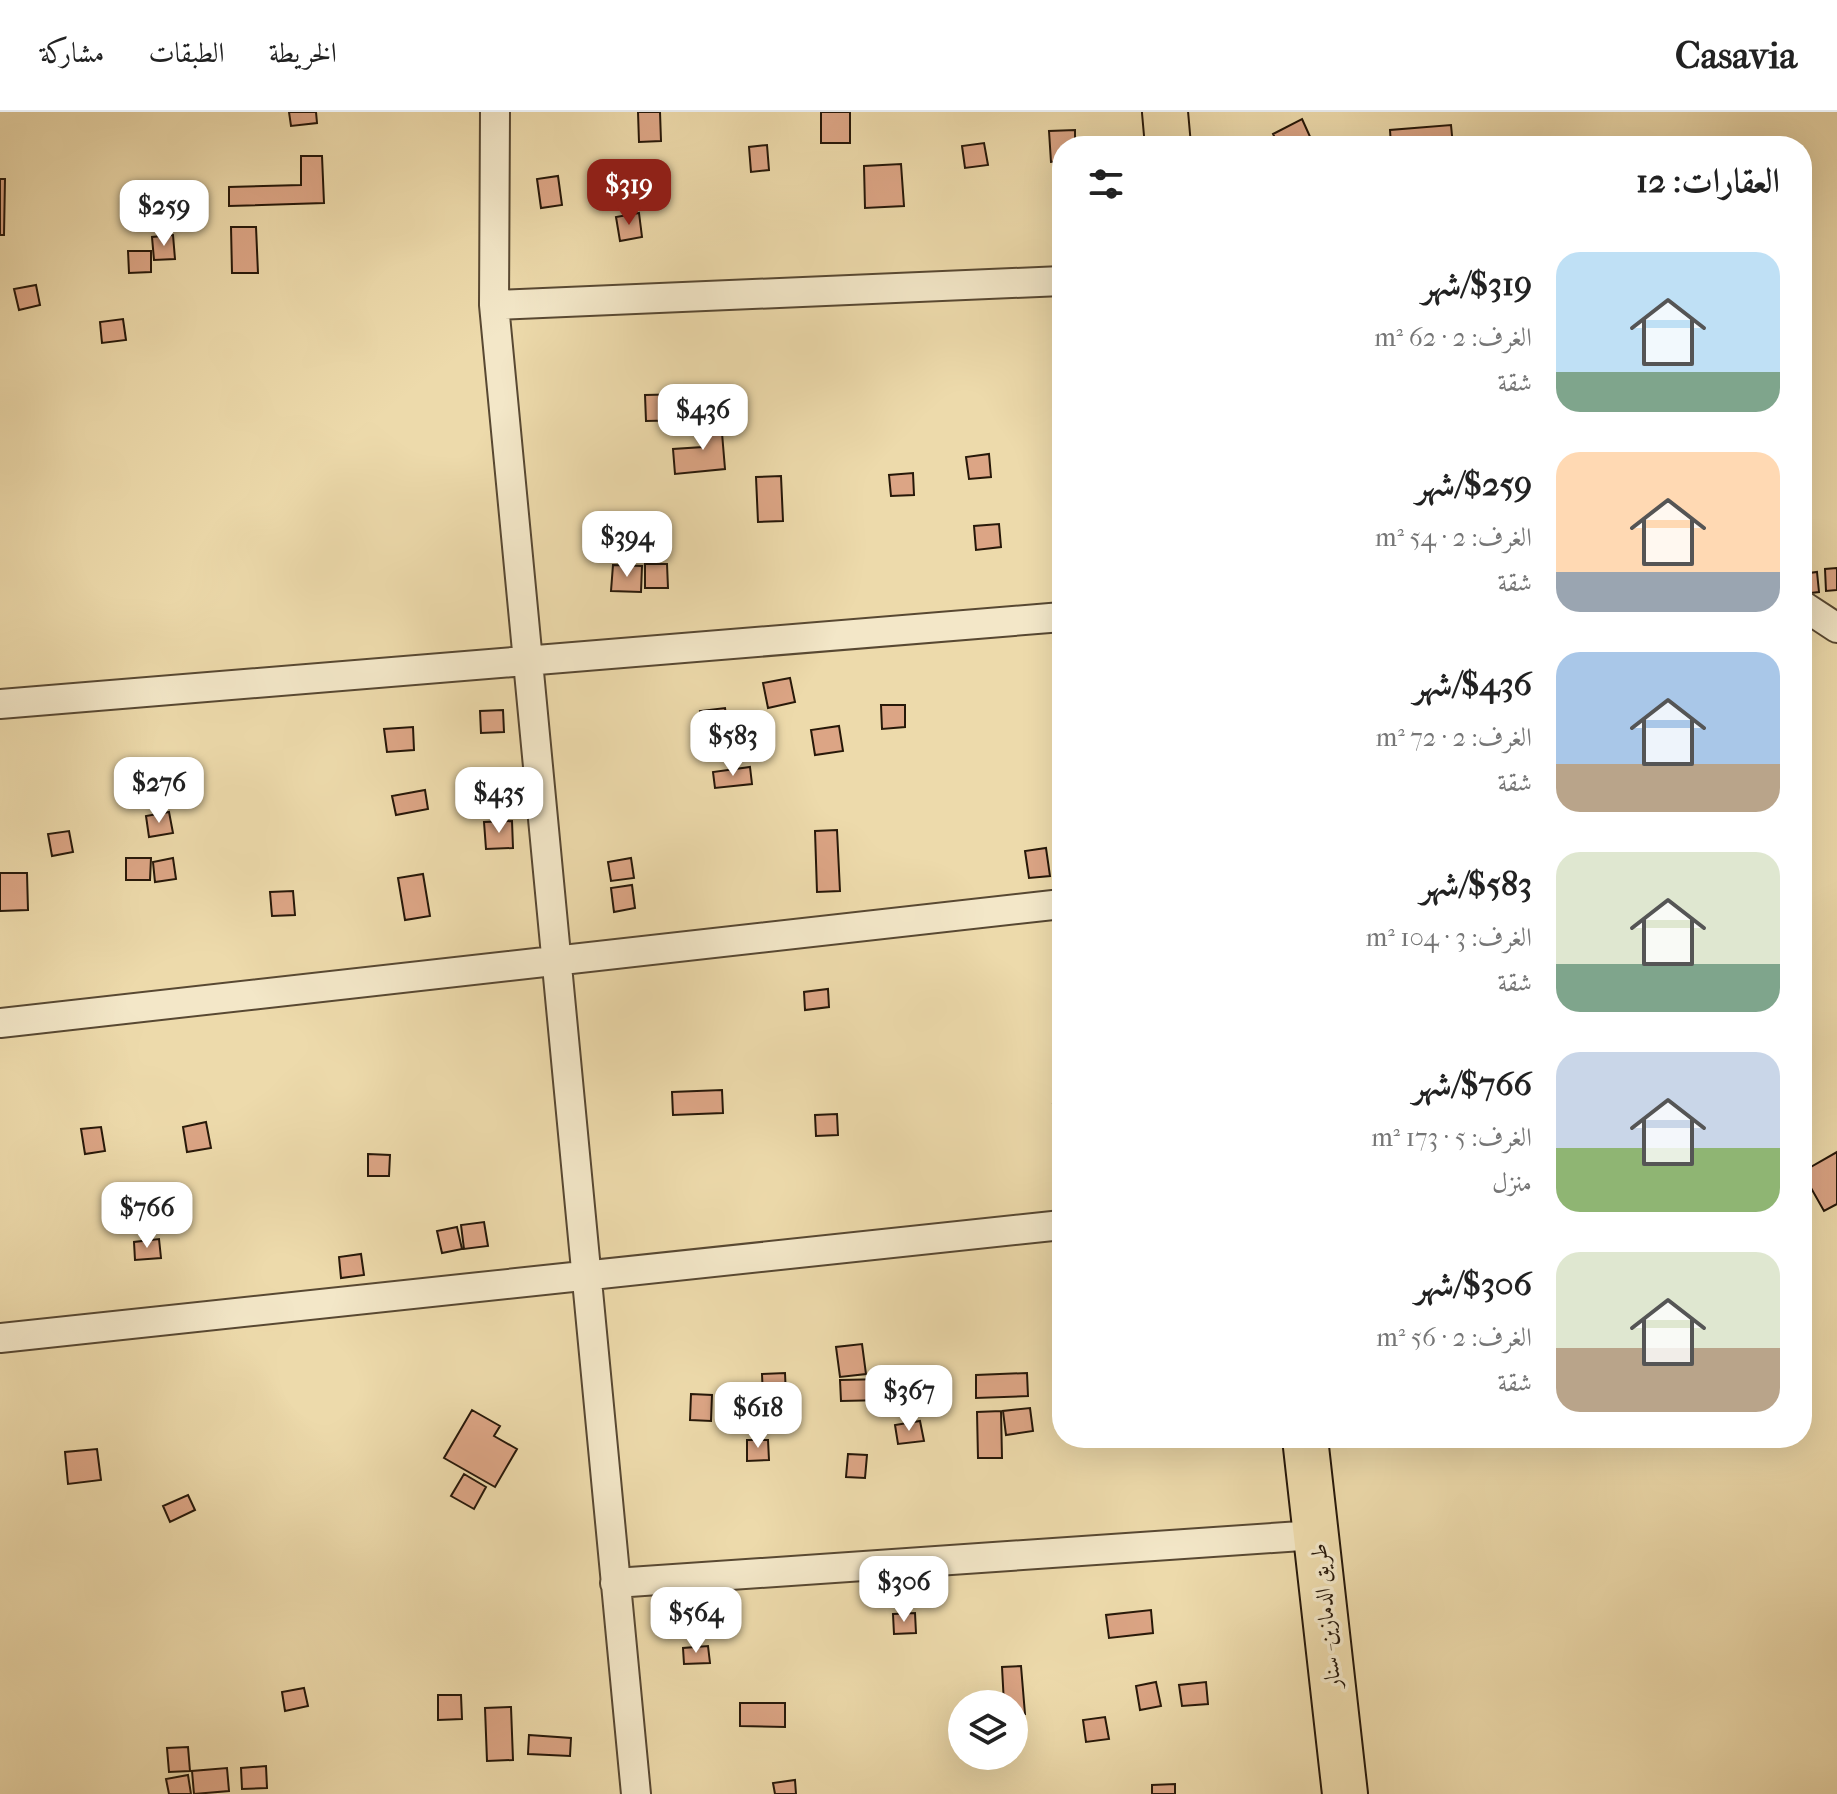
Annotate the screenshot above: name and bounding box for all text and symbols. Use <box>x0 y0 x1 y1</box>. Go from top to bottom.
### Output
text: Casavia <box>1675 33 1797 78</box>
text: مشاركة <box>40 36 104 69</box>
text: الطبقات <box>148 36 225 69</box>
text: الخريطة <box>269 36 337 69</box>
pin: $319 <box>582 159 676 227</box>
text: العقارات: 12 <box>1636 161 1780 201</box>
icon: filters <box>1084 162 1128 206</box>
text: $319 <box>605 169 653 200</box>
pin: $259 <box>117 180 211 248</box>
text: $259 <box>138 190 190 221</box>
text: $319/شهر <box>1422 264 1532 304</box>
icon: home <box>1620 284 1716 380</box>
text: الغرف: 2 · 62 m² <box>1374 322 1532 353</box>
text: شقة <box>1498 367 1532 398</box>
pin: $436 <box>656 384 750 452</box>
text: $436 <box>676 394 730 425</box>
text: $259/شهر <box>1416 464 1532 504</box>
icon: home <box>1620 484 1716 580</box>
pin: $394 <box>580 511 674 579</box>
text: $394 <box>600 521 654 552</box>
text: الغرف: 2 · 54 m² <box>1375 522 1532 553</box>
text: شقة <box>1498 567 1532 598</box>
text: $436/شهر <box>1414 664 1532 704</box>
icon: home <box>1620 684 1716 780</box>
pin: $583 <box>686 710 780 778</box>
text: $583 <box>708 720 758 751</box>
text: الغرف: 2 · 72 m² <box>1376 722 1532 753</box>
pin: $276 <box>112 757 206 825</box>
text: $276 <box>132 767 186 798</box>
pin: $435 <box>452 767 546 835</box>
text: شقة <box>1498 767 1532 798</box>
text: $435 <box>473 777 525 808</box>
text: $583/شهر <box>1420 864 1532 904</box>
icon: home <box>1620 884 1716 980</box>
text: الغرف: 3 · 104 m² <box>1366 922 1532 953</box>
text: شقة <box>1498 967 1532 998</box>
text: $766/شهر <box>1413 1064 1532 1104</box>
icon: home <box>1620 1084 1716 1180</box>
text: الغرف: 5 · 173 m² <box>1371 1122 1532 1153</box>
text: منزل <box>1492 1167 1532 1198</box>
pin: $766 <box>100 1182 194 1250</box>
text: $766 <box>119 1192 175 1223</box>
text: $306/شهر <box>1415 1264 1532 1304</box>
icon: home <box>1620 1284 1716 1380</box>
text: الغرف: 2 · 56 m² <box>1376 1322 1532 1353</box>
pin: $367 <box>862 1365 956 1433</box>
text: شقة <box>1498 1367 1532 1398</box>
text: $367 <box>883 1375 935 1406</box>
pin: $618 <box>711 1382 805 1450</box>
text: $618 <box>733 1392 783 1423</box>
street label: طريق الدمازين- سنار <box>1305 1542 1348 1692</box>
pin: $306 <box>857 1556 951 1624</box>
text: $306 <box>877 1566 931 1597</box>
pin: $564 <box>649 1587 743 1655</box>
text: $564 <box>669 1597 723 1628</box>
map controls <box>948 1690 1028 1770</box>
button: layers <box>948 1690 1028 1770</box>

